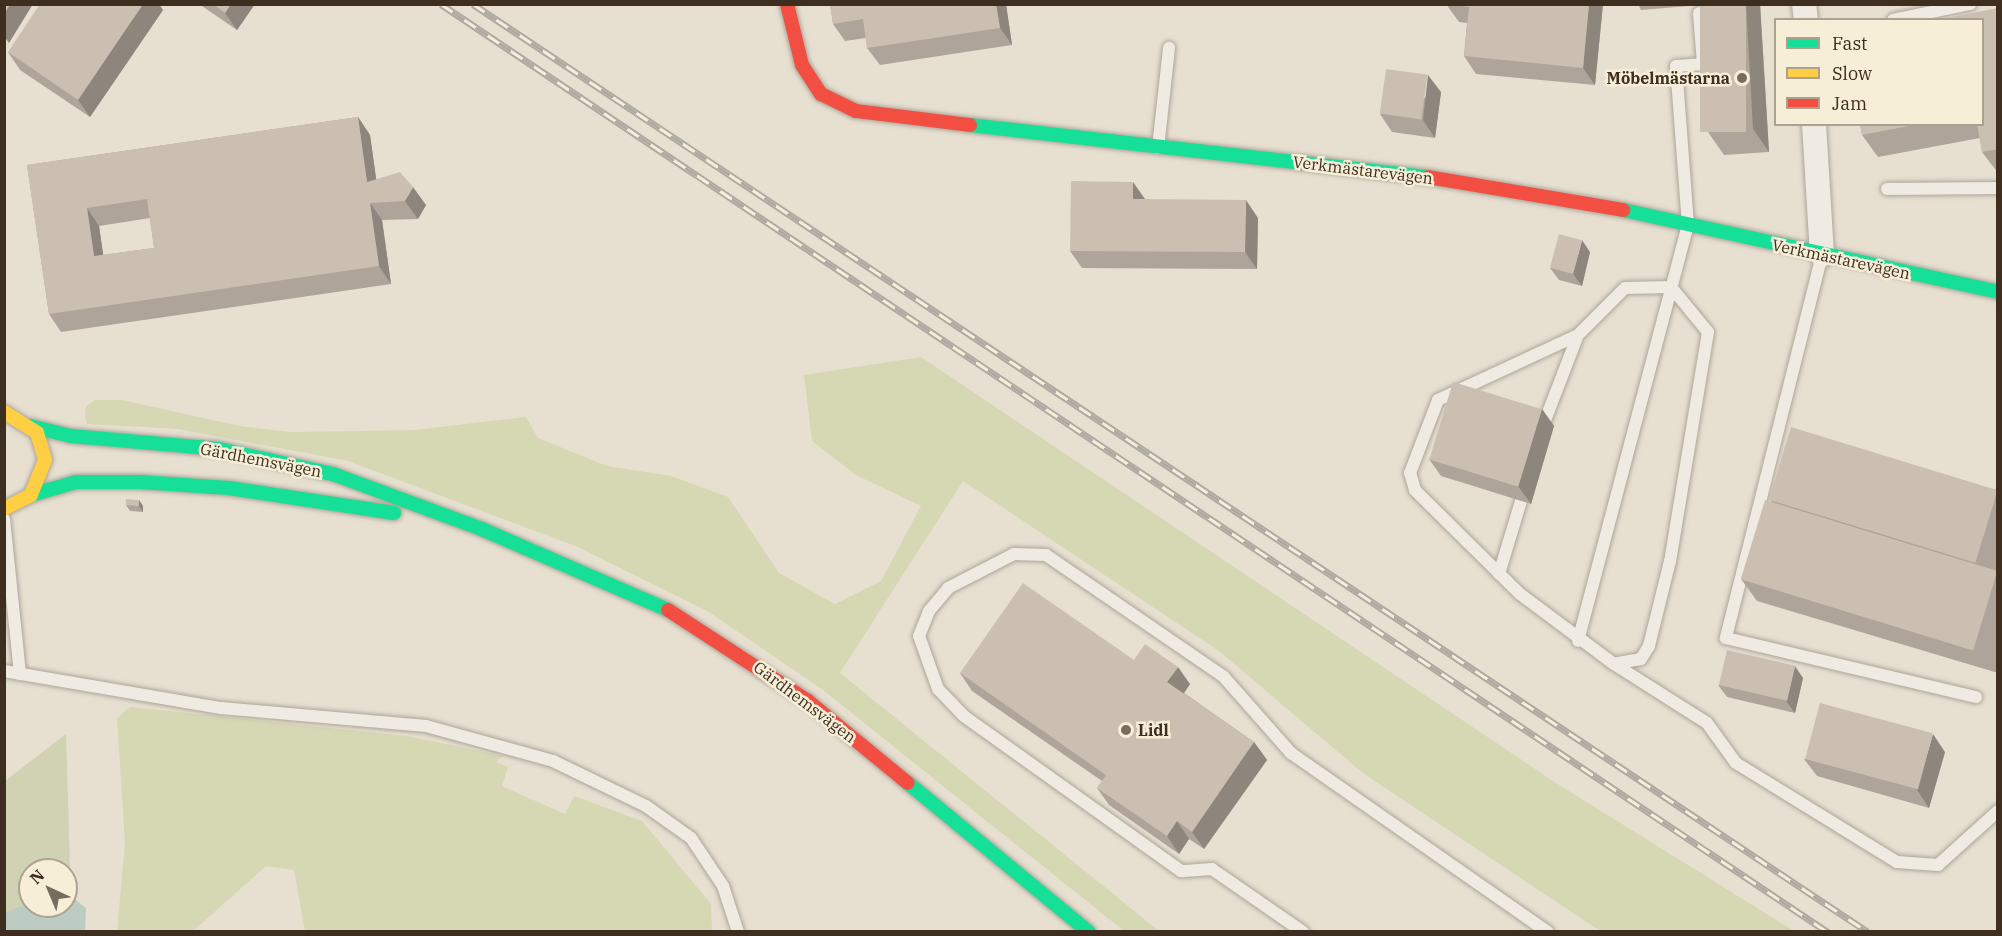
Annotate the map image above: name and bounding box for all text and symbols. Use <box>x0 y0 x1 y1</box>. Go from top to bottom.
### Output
legend <box>1774 18 1984 126</box>
text: Fast <box>1832 32 1867 55</box>
text: Slow <box>1832 62 1872 85</box>
place label: Möbelmästarna <box>1607 68 1730 88</box>
marker: Möbelmästarna <box>1735 71 1749 85</box>
text: Jam <box>1832 92 1867 115</box>
street label: Verkmästarevägen <box>1292 152 1434 188</box>
street label: Verkmästarevägen <box>1770 235 1912 283</box>
street label: Gärdhemsvägen <box>199 439 323 481</box>
street label: Gärdhemsvägen <box>750 657 860 747</box>
place label: Lidl <box>1138 720 1169 740</box>
marker: Lidl <box>1119 723 1133 737</box>
north arrow <box>18 858 78 918</box>
text: N <box>25 865 48 888</box>

